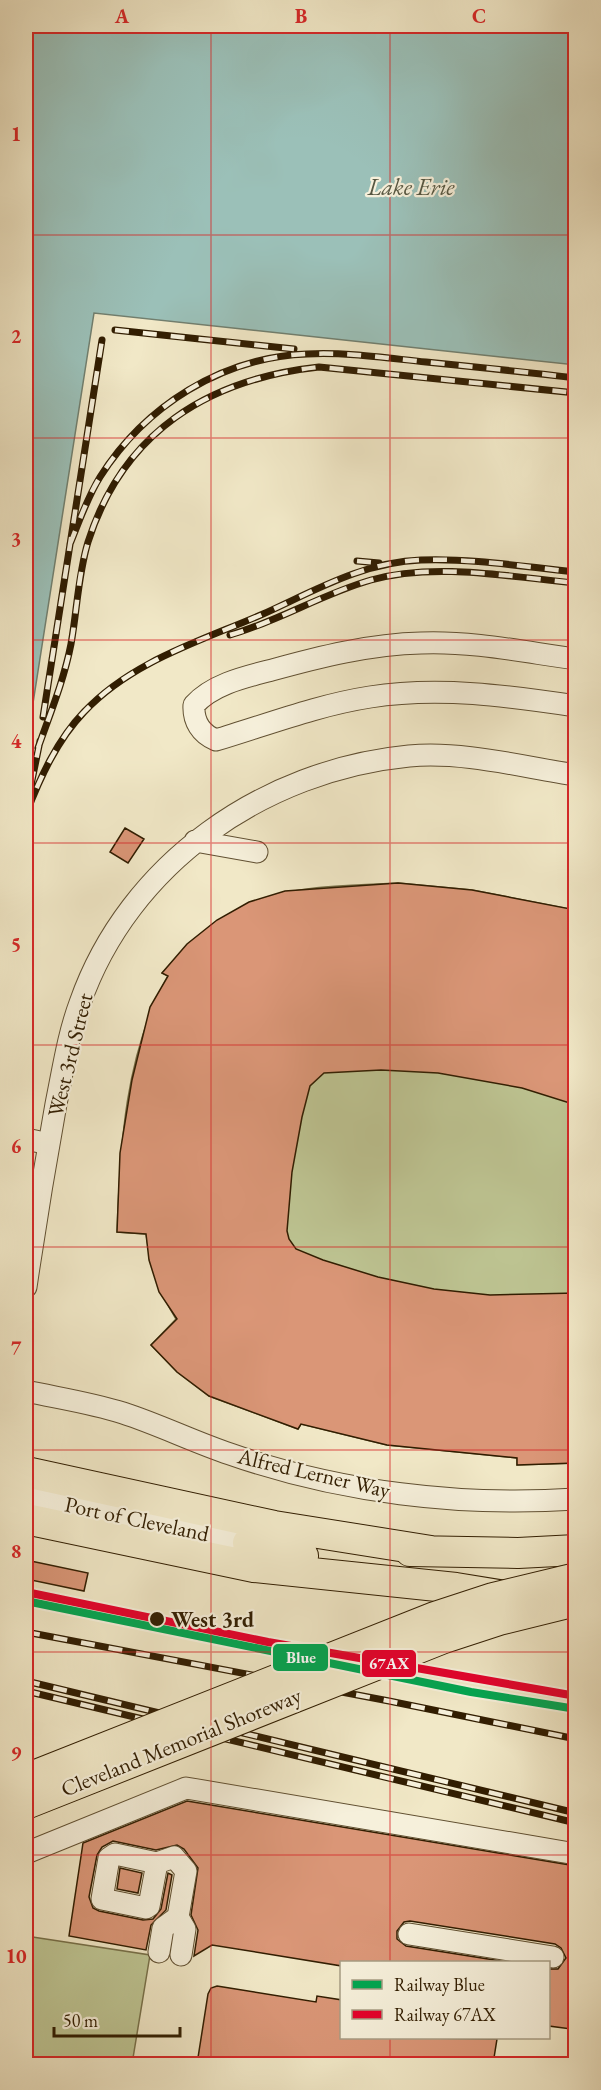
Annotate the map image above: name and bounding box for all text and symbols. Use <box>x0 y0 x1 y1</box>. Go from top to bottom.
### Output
text: A <box>114 3 130 29</box>
text: B <box>295 3 307 29</box>
text: C <box>472 3 486 29</box>
text: 1 <box>11 121 21 147</box>
water label: Lake Erie <box>367 171 455 202</box>
text: 2 <box>11 323 22 349</box>
text: 3 <box>11 526 21 552</box>
text: 4 <box>11 728 22 754</box>
text: 5 <box>11 931 21 957</box>
street label: West 3rd Street <box>41 990 99 1120</box>
text: 6 <box>11 1133 22 1159</box>
text: 7 <box>11 1335 22 1361</box>
street label: Alfred Lerner Way <box>234 1441 393 1505</box>
street label: Port of Cleveland <box>62 1490 213 1549</box>
text: 8 <box>11 1538 21 1564</box>
place label: West 3rd <box>171 1605 254 1634</box>
marker: West 3rd <box>148 1610 166 1628</box>
line badge: Blue <box>272 1643 329 1672</box>
text: Blue <box>286 1647 316 1668</box>
line badge: 67AX <box>361 1649 417 1678</box>
text: 67AX <box>369 1653 409 1674</box>
street label: Cleveland Memorial Shoreway <box>56 1680 306 1804</box>
text: 9 <box>11 1740 22 1766</box>
text: 10 <box>5 1943 27 1969</box>
legend <box>340 1961 550 2039</box>
text: Railway Blue <box>394 1973 485 1996</box>
scale bar <box>54 2000 180 2038</box>
text: Railway 67AX <box>394 2003 496 2026</box>
text: 50 m <box>63 2009 98 2032</box>

